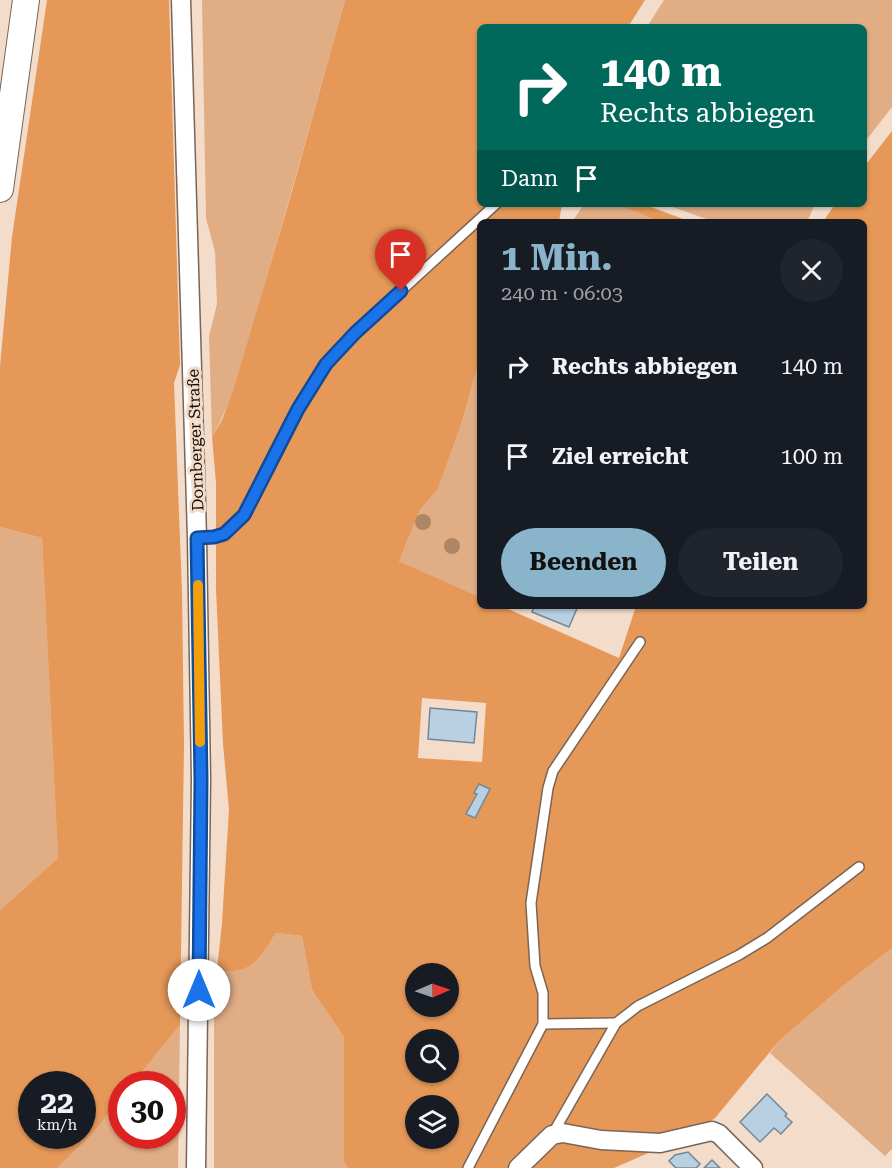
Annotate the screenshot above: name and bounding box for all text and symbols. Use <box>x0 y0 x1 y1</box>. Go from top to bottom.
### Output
text: 140 m <box>600 47 722 96</box>
icon: right <box>501 48 579 126</box>
text: Rechts abbiegen <box>600 97 815 129</box>
icon: arrive <box>570 162 603 195</box>
text: Dann <box>501 166 558 191</box>
pin <box>375 229 426 291</box>
text: 1 Min. <box>501 237 612 279</box>
icon: arrive <box>384 238 417 271</box>
button: close <box>780 239 843 302</box>
text: 240 m · 06:03 <box>501 281 623 305</box>
icon: right <box>501 350 534 383</box>
text: Rechts abbiegen <box>552 354 738 379</box>
text: 140 m <box>780 354 843 379</box>
street label: Dornberger Straße <box>184 368 207 511</box>
icon: arrive <box>501 440 534 473</box>
text: Ziel erreicht <box>552 444 688 469</box>
text: 100 m <box>780 444 843 469</box>
button: Beenden <box>501 528 666 597</box>
button: Teilen <box>678 528 843 597</box>
position arrow <box>167 958 231 1022</box>
north arrow <box>405 963 459 1017</box>
map controls <box>405 963 459 1149</box>
button: search <box>405 1029 459 1083</box>
speed limit sign: 30 <box>108 1071 186 1149</box>
text: 22 <box>40 1085 74 1120</box>
button: layers <box>405 1095 459 1149</box>
text: km/h <box>37 1116 77 1134</box>

